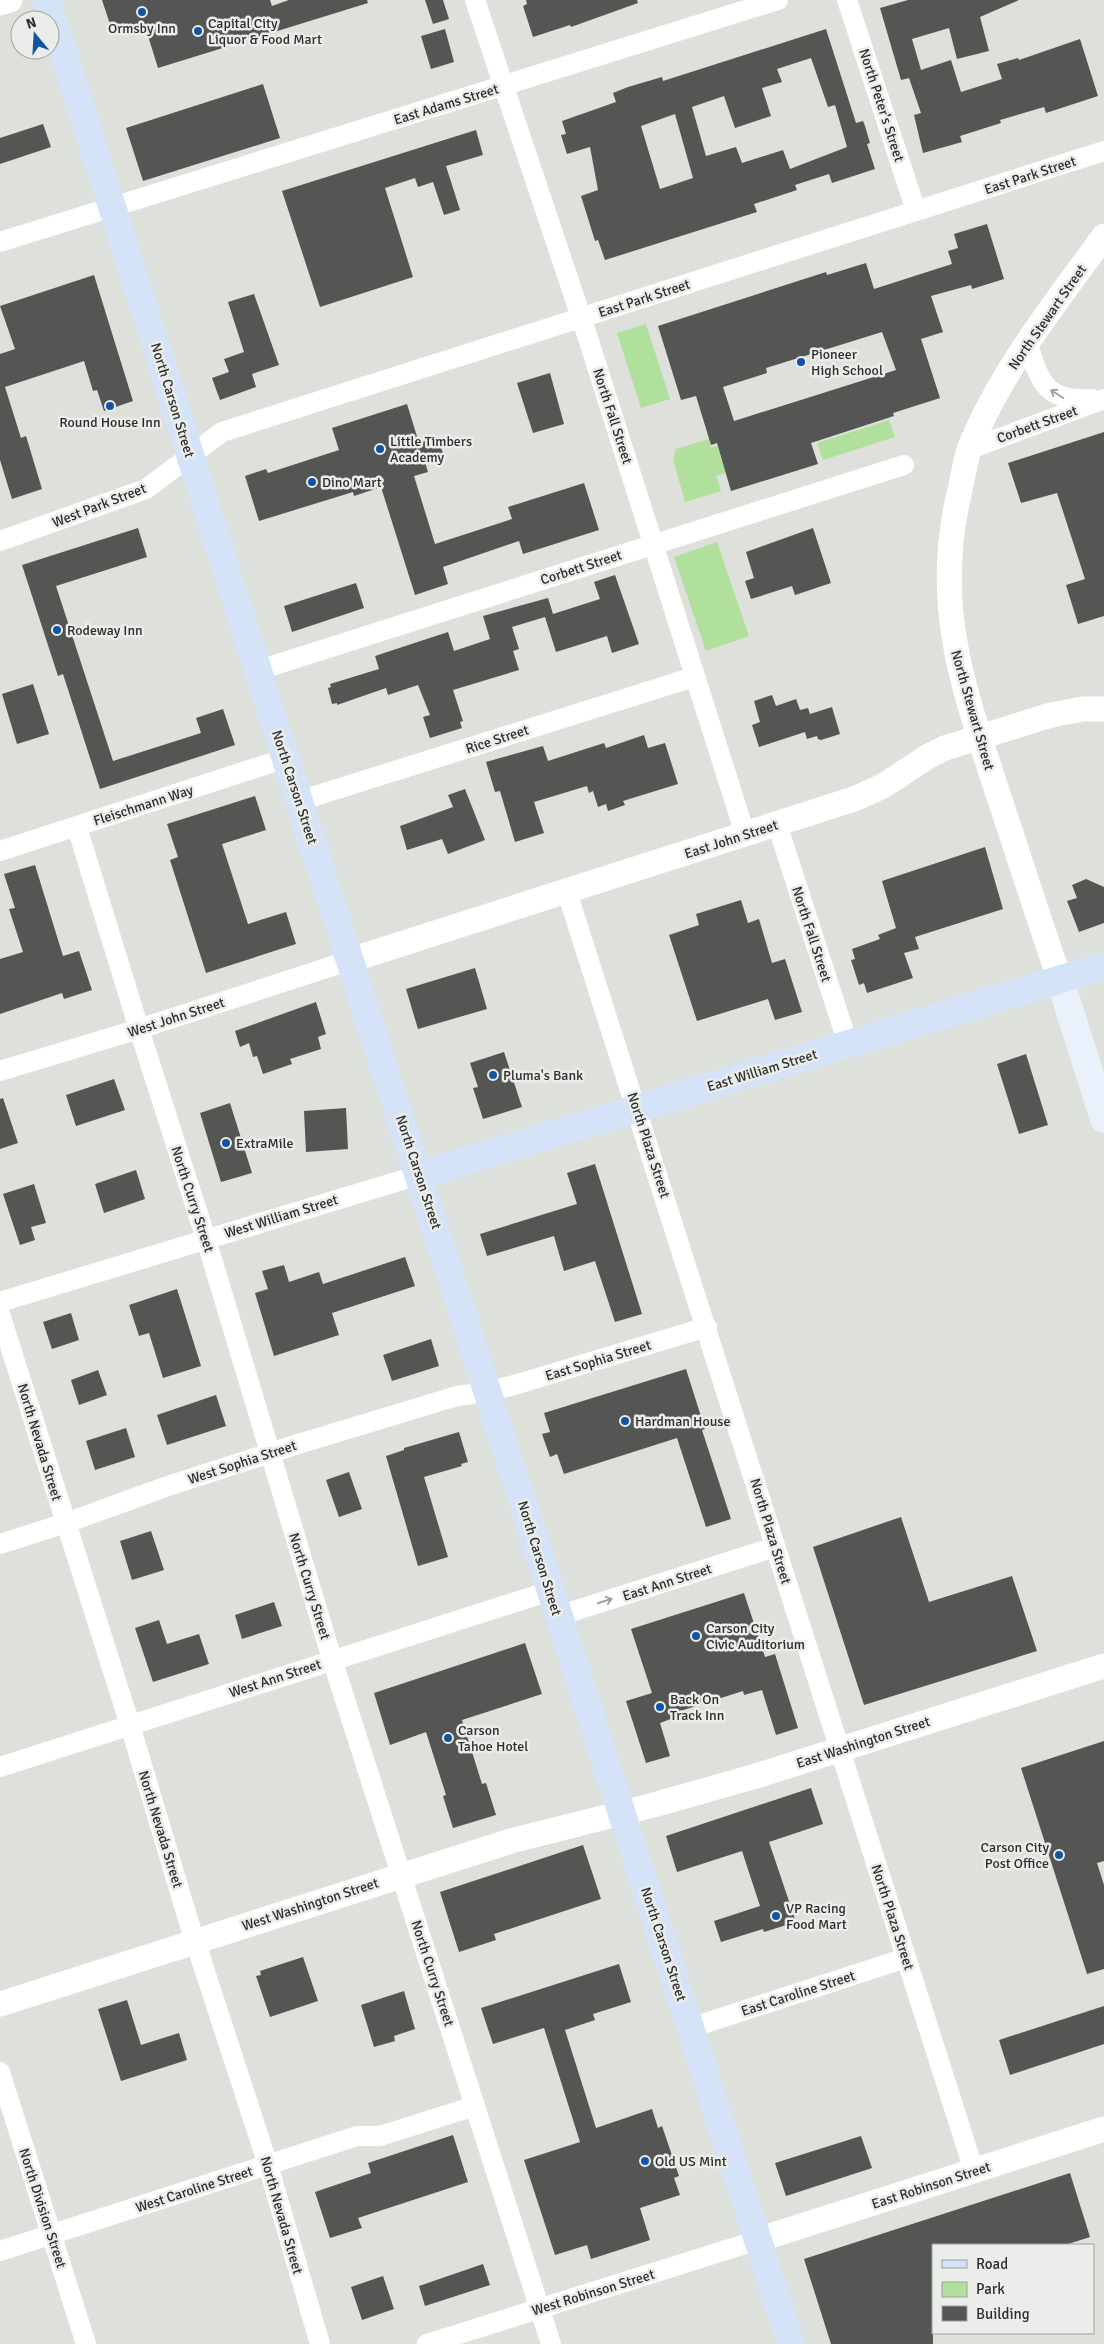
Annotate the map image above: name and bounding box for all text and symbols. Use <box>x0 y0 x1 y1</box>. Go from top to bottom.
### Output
marker: Ormsby Inn <box>136 6 148 18</box>
north arrow <box>10 10 60 60</box>
text: N <box>24 14 38 33</box>
place label: Capital City Liquor & Food Mart <box>208 15 322 48</box>
place label: Ormsby Inn <box>108 20 176 37</box>
marker: Capital City Liquor & Food Mart <box>192 25 204 37</box>
street label: North Peter's Street <box>855 46 908 164</box>
street label: East Adams Street <box>392 80 501 129</box>
street label: East Park Street <box>982 153 1078 198</box>
street label: North Stewart Street <box>1005 261 1090 373</box>
street label: East Park Street <box>596 276 692 321</box>
street label: North Carson Street <box>147 341 198 460</box>
place label: Pioneer High School <box>811 346 883 379</box>
marker: Pioneer High School <box>795 356 807 368</box>
street label: North Fall Street <box>589 366 636 466</box>
one-way arrow <box>1050 389 1064 399</box>
marker: Round House Inn <box>104 400 116 412</box>
street label: Corbett Street <box>995 402 1080 447</box>
place label: Round House Inn <box>59 414 161 431</box>
place label: Little Timbers Academy <box>390 433 472 466</box>
marker: Little Timbers Academy <box>374 443 386 455</box>
place label: Dino Mart <box>322 474 382 491</box>
marker: Dino Mart <box>306 476 318 488</box>
street label: West Park Street <box>50 480 148 531</box>
street label: Corbett Street <box>538 546 624 589</box>
place label: Rodeway Inn <box>67 622 143 639</box>
marker: Rodeway Inn <box>51 624 63 636</box>
street label: North Stewart Street <box>947 648 998 772</box>
street label: Rice Street <box>463 721 531 758</box>
street label: North Carson Street <box>268 728 321 846</box>
street label: Fleischmann Way <box>91 781 196 830</box>
street label: East John Street <box>682 816 780 863</box>
street label: North Fall Street <box>788 884 835 984</box>
street label: West John Street <box>126 994 227 1041</box>
street label: East William Street <box>705 1046 819 1095</box>
place label: Pluma's Bank <box>503 1067 583 1084</box>
marker: Pluma's Bank <box>487 1069 499 1081</box>
street label: North Plaza Street <box>623 1090 674 1200</box>
street label: North Carson Street <box>392 1113 445 1231</box>
place label: ExtraMile <box>236 1135 294 1152</box>
marker: ExtraMile <box>220 1137 232 1149</box>
street label: North Curry Street <box>167 1144 218 1254</box>
street label: West William Street <box>222 1191 340 1242</box>
street label: East Sophia Street <box>543 1336 653 1385</box>
street label: North Nevada Street <box>14 1381 65 1503</box>
place label: Hardman House <box>635 1413 730 1430</box>
marker: Hardman House <box>619 1415 631 1427</box>
street label: West Sophia Street <box>186 1437 299 1488</box>
street label: North Plaza Street <box>746 1476 795 1586</box>
street label: North Carson Street <box>514 1499 565 1618</box>
street label: North Curry Street <box>285 1531 334 1642</box>
street label: East Ann Street <box>621 1560 714 1605</box>
one-way arrow <box>596 1596 612 1606</box>
place label: Carson City Civic Auditorium <box>706 1620 805 1653</box>
marker: Carson City Civic Auditorium <box>690 1630 702 1642</box>
street label: West Ann Street <box>227 1656 323 1701</box>
place label: Back On Track Inn <box>670 1691 724 1724</box>
marker: Back On Track Inn <box>654 1701 666 1713</box>
street label: East Washington Street <box>794 1713 932 1772</box>
place label: Carson Tahoe Hotel <box>458 1722 528 1755</box>
marker: Carson Tahoe Hotel <box>442 1732 454 1744</box>
street label: North Nevada Street <box>135 1768 186 1890</box>
place label: Carson City Post Office <box>981 1839 1049 1872</box>
marker: Carson City Post Office <box>1053 1849 1065 1861</box>
street label: North Plaza Street <box>867 1862 918 1972</box>
street label: West Washington Street <box>240 1874 381 1935</box>
street label: North Carson Street <box>637 1885 690 2003</box>
place label: VP Racing Food Mart <box>786 1900 847 1933</box>
marker: VP Racing Food Mart <box>770 1910 782 1922</box>
street label: North Curry Street <box>407 1918 458 2028</box>
street label: East Caroline Street <box>739 1967 857 2020</box>
street label: North Division Street <box>15 2146 70 2270</box>
place label: Old US Mint <box>655 2153 727 2170</box>
street label: North Nevada Street <box>257 2154 306 2276</box>
marker: Old US Mint <box>639 2155 651 2167</box>
street label: East Robinson Street <box>870 2158 993 2213</box>
street label: West Caroline Street <box>133 2162 255 2216</box>
legend <box>932 2244 1094 2334</box>
text: Road <box>976 2255 1008 2273</box>
street label: West Robinson Street <box>530 2266 657 2319</box>
text: Park <box>976 2280 1005 2298</box>
text: Building <box>976 2305 1030 2323</box>

